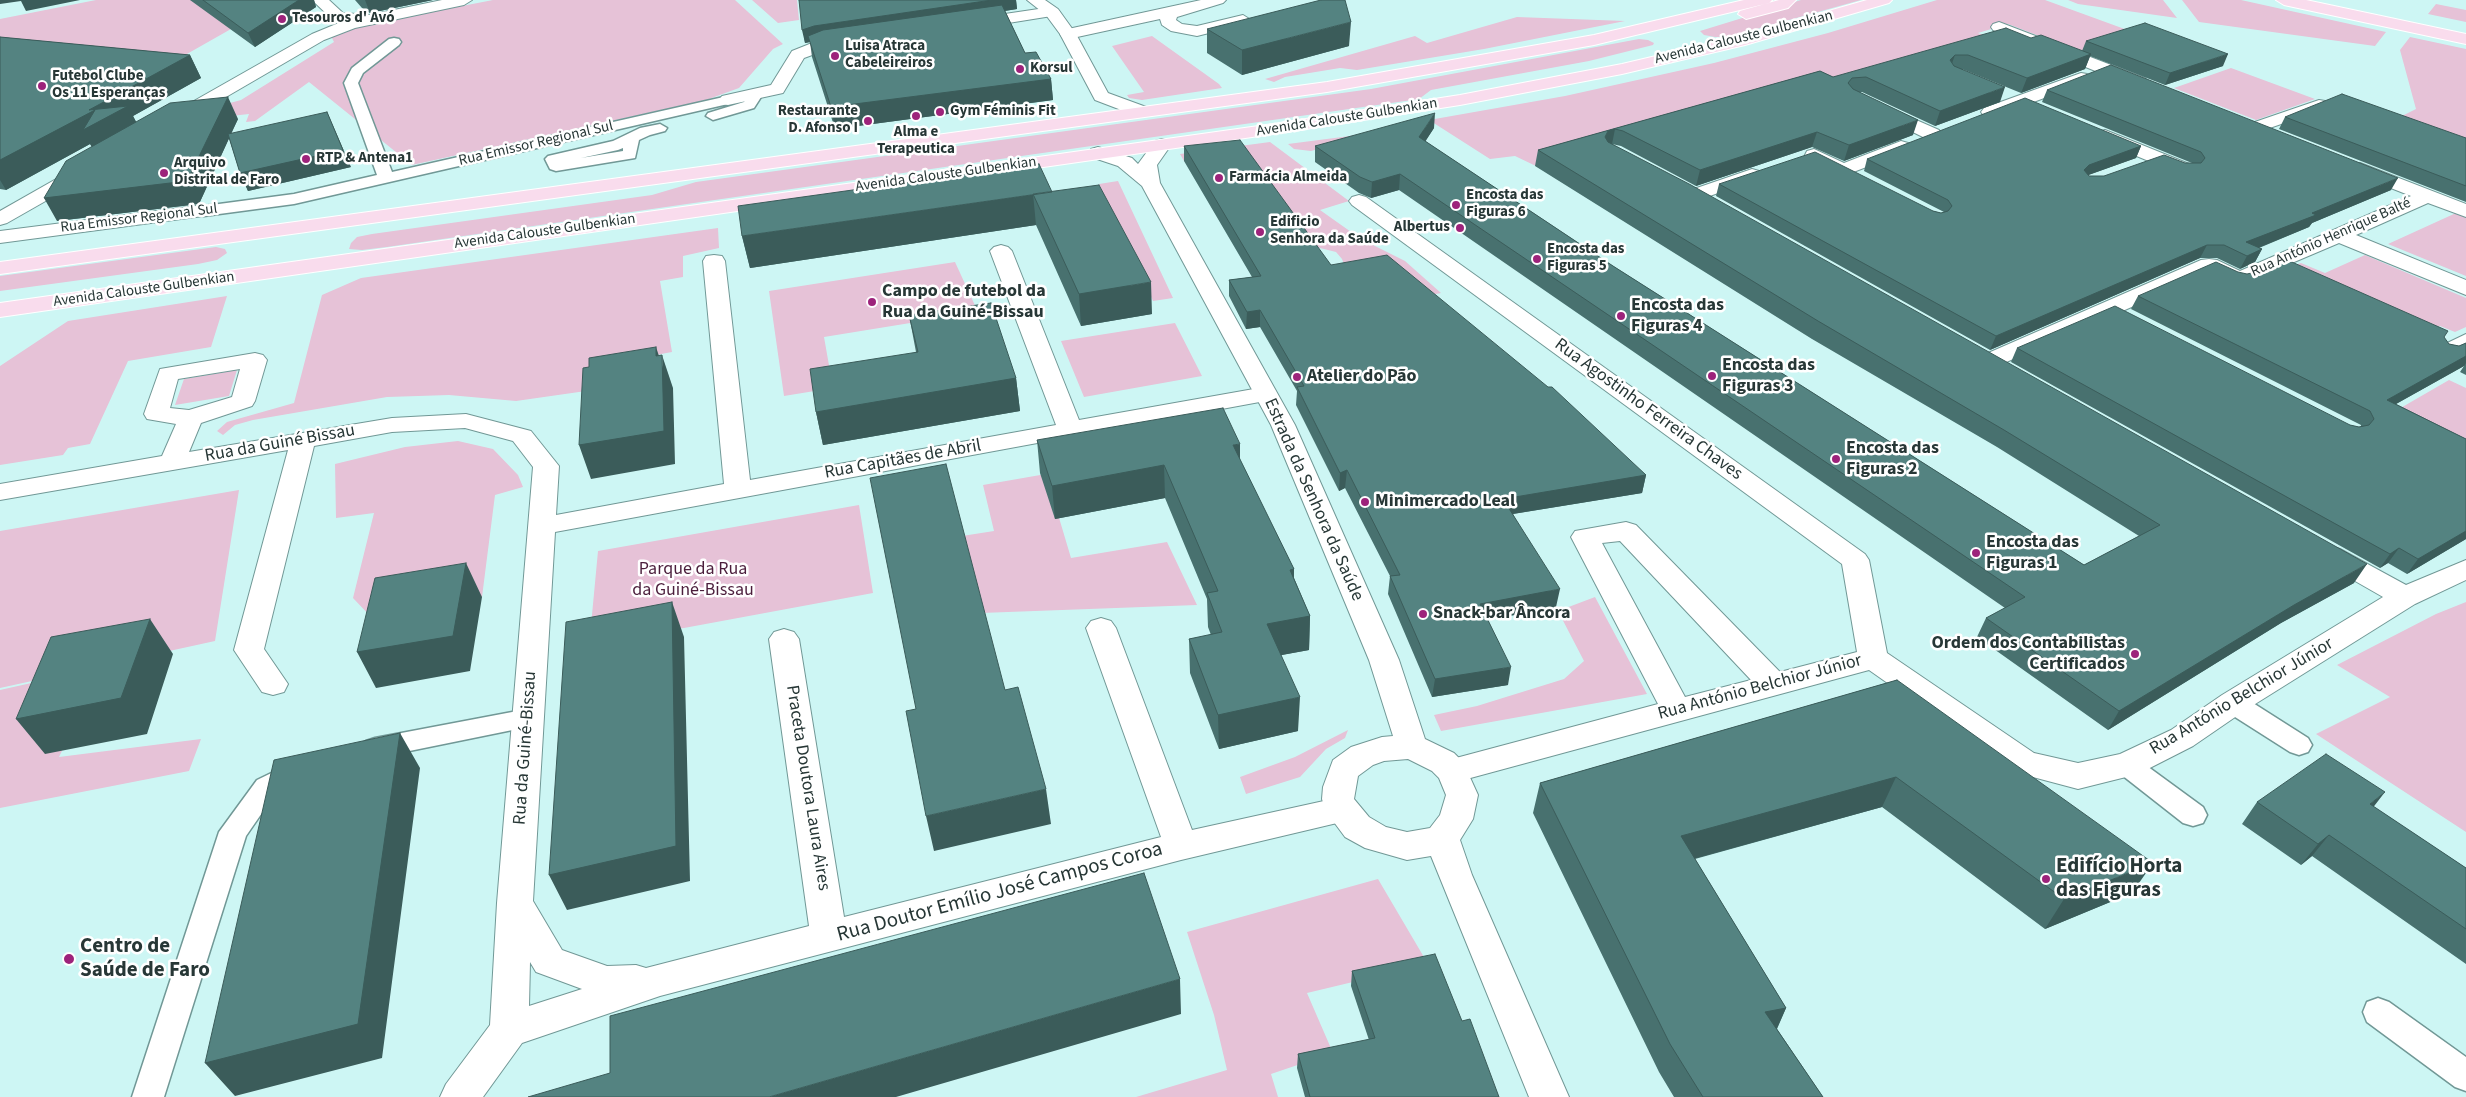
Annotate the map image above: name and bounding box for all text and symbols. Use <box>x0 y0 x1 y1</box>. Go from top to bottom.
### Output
street label: Avenida Calouste Gulbenkian <box>1653 7 1835 69</box>
place label: Tesouros d' Avó <box>292 10 395 28</box>
marker: Tesouros d' Avó <box>276 13 288 25</box>
place label: Luisa Atraca Cabeleireiros <box>845 38 933 73</box>
marker: Luisa Atraca Cabeleireiros <box>829 50 841 62</box>
place label: Korsul <box>1030 60 1073 78</box>
marker: Korsul <box>1014 63 1026 75</box>
place label: Futebol Clube Os 11 Esperanças <box>52 68 165 103</box>
marker: Futebol Clube Os 11 Esperanças <box>36 80 48 92</box>
street label: Avenida Calouste Gulbenkian <box>1255 95 1439 141</box>
place label: Restaurante D. Afonso I <box>778 103 858 138</box>
place label: Gym Féminis Fit <box>950 103 1056 121</box>
marker: Gym Féminis Fit <box>934 106 946 118</box>
marker: Alma e Terapeutica <box>910 110 922 122</box>
marker: Restaurante D. Afonso I <box>862 115 874 127</box>
street label: Rua Emissor Regional Sul <box>457 117 615 171</box>
place label: Alma e Terapeutica <box>877 124 955 159</box>
place label: RTP & Antena1 <box>316 150 413 168</box>
marker: RTP & Antena1 <box>300 153 312 165</box>
street label: Avenida Calouste Gulbenkian <box>854 153 1038 197</box>
place label: Arquivo Distrital de Faro <box>174 155 279 190</box>
marker: Arquivo Distrital de Faro <box>158 167 170 179</box>
place label: Farmácia Almeida <box>1229 169 1347 187</box>
marker: Farmácia Almeida <box>1213 172 1225 184</box>
place label: Encosta das Figuras 6 <box>1466 187 1543 222</box>
street label: Rua António Henrique Balté <box>2248 195 2414 281</box>
marker: Encosta das Figuras 6 <box>1450 199 1462 211</box>
street label: Rua Emissor Regional Sul <box>60 200 218 238</box>
street label: Avenida Calouste Gulbenkian <box>453 210 637 254</box>
place label: Edificio Senhora da Saúde <box>1270 214 1389 249</box>
place label: Albertus <box>1394 219 1450 237</box>
marker: Albertus <box>1454 222 1466 234</box>
marker: Edificio Senhora da Saúde <box>1254 226 1266 238</box>
place label: Encosta das Figuras 5 <box>1547 241 1624 276</box>
marker: Encosta das Figuras 5 <box>1531 253 1543 265</box>
street label: Avenida Calouste Gulbenkian <box>52 268 236 312</box>
place label: Campo de futebol da Rua da Guiné-Bissau <box>882 281 1046 324</box>
place label: Encosta das Figuras 4 <box>1631 295 1724 338</box>
marker: Campo de futebol da Rua da Guiné-Bissau <box>866 296 878 308</box>
marker: Encosta das Figuras 4 <box>1615 310 1627 322</box>
street label: Rua Agostinho Ferreira Chaves <box>1550 334 1746 486</box>
place label: Encosta das Figuras 3 <box>1722 355 1815 398</box>
place label: Atelier do Pão <box>1307 366 1417 388</box>
marker: Encosta das Figuras 3 <box>1706 370 1718 382</box>
marker: Atelier do Pão <box>1291 371 1303 383</box>
street label: Estrada da Senhora da Saúde <box>1259 395 1367 605</box>
street label: Rua da Guiné Bissau <box>203 420 357 468</box>
street label: Rua Capitães de Abril <box>823 436 983 484</box>
place label: Encosta das Figuras 2 <box>1846 438 1939 480</box>
marker: Encosta das Figuras 2 <box>1830 453 1842 465</box>
place label: Minimercado Leal <box>1375 491 1515 513</box>
marker: Minimercado Leal <box>1359 496 1371 508</box>
place label: Encosta das Figuras 1 <box>1986 532 2079 574</box>
marker: Encosta das Figuras 1 <box>1970 547 1982 559</box>
park label: Parque da Rua da Guiné-Bissau <box>632 559 754 602</box>
place label: Snack-bar Âncora <box>1433 603 1571 625</box>
marker: Snack-bar Âncora <box>1417 608 1429 620</box>
place label: Ordem dos Contabilistas Certificados <box>1931 633 2125 676</box>
street label: Rua António Belchior Júnior <box>2146 634 2338 760</box>
marker: Ordem dos Contabilistas Certificados <box>2129 648 2141 660</box>
street label: Rua António Belchior Júnior <box>1656 650 1864 726</box>
street label: Rua da Guiné-Bissau <box>510 670 542 826</box>
street label: Praceta Doutora Laura Aires <box>780 684 834 892</box>
street label: Rua Doutor Emílio José Campos Coroa <box>834 837 1166 949</box>
place label: Edifício Horta das Figuras <box>2056 854 2182 904</box>
marker: Edifício Horta das Figuras <box>2040 873 2052 885</box>
place label: Centro de Saúde de Faro <box>80 934 210 984</box>
marker: Centro de Saúde de Faro <box>62 952 76 966</box>

